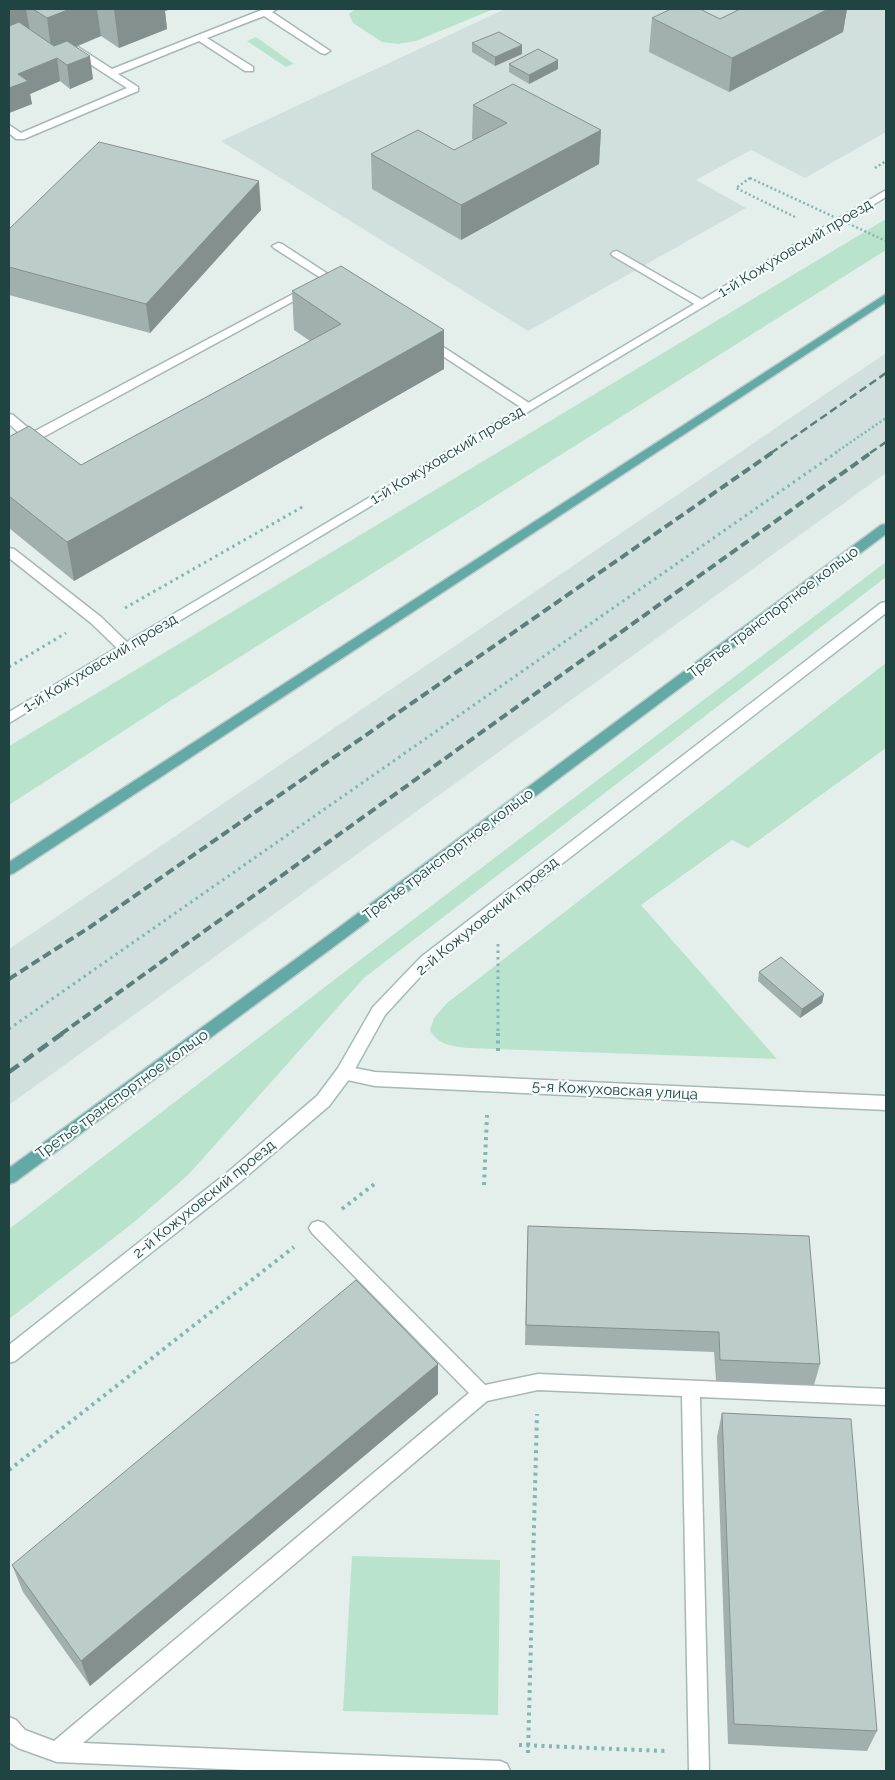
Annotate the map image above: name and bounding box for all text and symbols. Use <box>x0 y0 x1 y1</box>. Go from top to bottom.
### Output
street label: 1-й Кожуховский проезд <box>715 195 876 301</box>
street label: 1-й Кожуховский проезд <box>367 402 528 508</box>
street label: Третье транспортное кольцо <box>684 542 862 682</box>
street label: 1-й Кожуховский проезд <box>20 610 181 716</box>
street label: Третье транспортное кольцо <box>359 784 537 924</box>
street label: 2-й Кожуховский проезд <box>412 853 562 979</box>
street label: Третье транспортное кольцо <box>32 1025 212 1163</box>
street label: 5-я Кожуховская улица <box>531 1077 699 1103</box>
street label: 2-й Кожуховский проезд <box>129 1136 279 1262</box>

